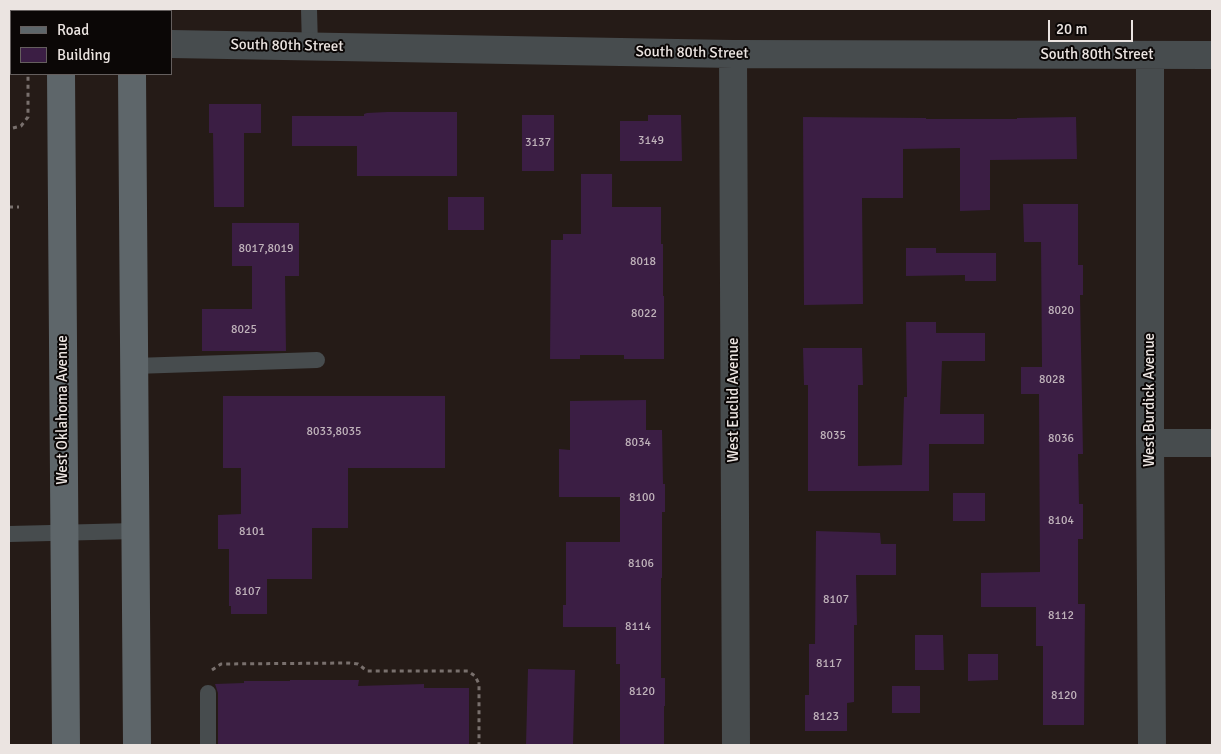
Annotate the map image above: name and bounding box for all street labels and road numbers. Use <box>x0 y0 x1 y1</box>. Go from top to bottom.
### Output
street label: South 80th Street <box>230 36 344 56</box>
street label: South 80th Street <box>635 43 749 63</box>
street label: South 80th Street <box>1040 46 1154 64</box>
street label: West Burdick Avenue <box>1141 333 1159 467</box>
street label: West Oklahoma Avenue <box>54 335 72 485</box>
street label: West Euclid Avenue <box>725 338 743 462</box>

